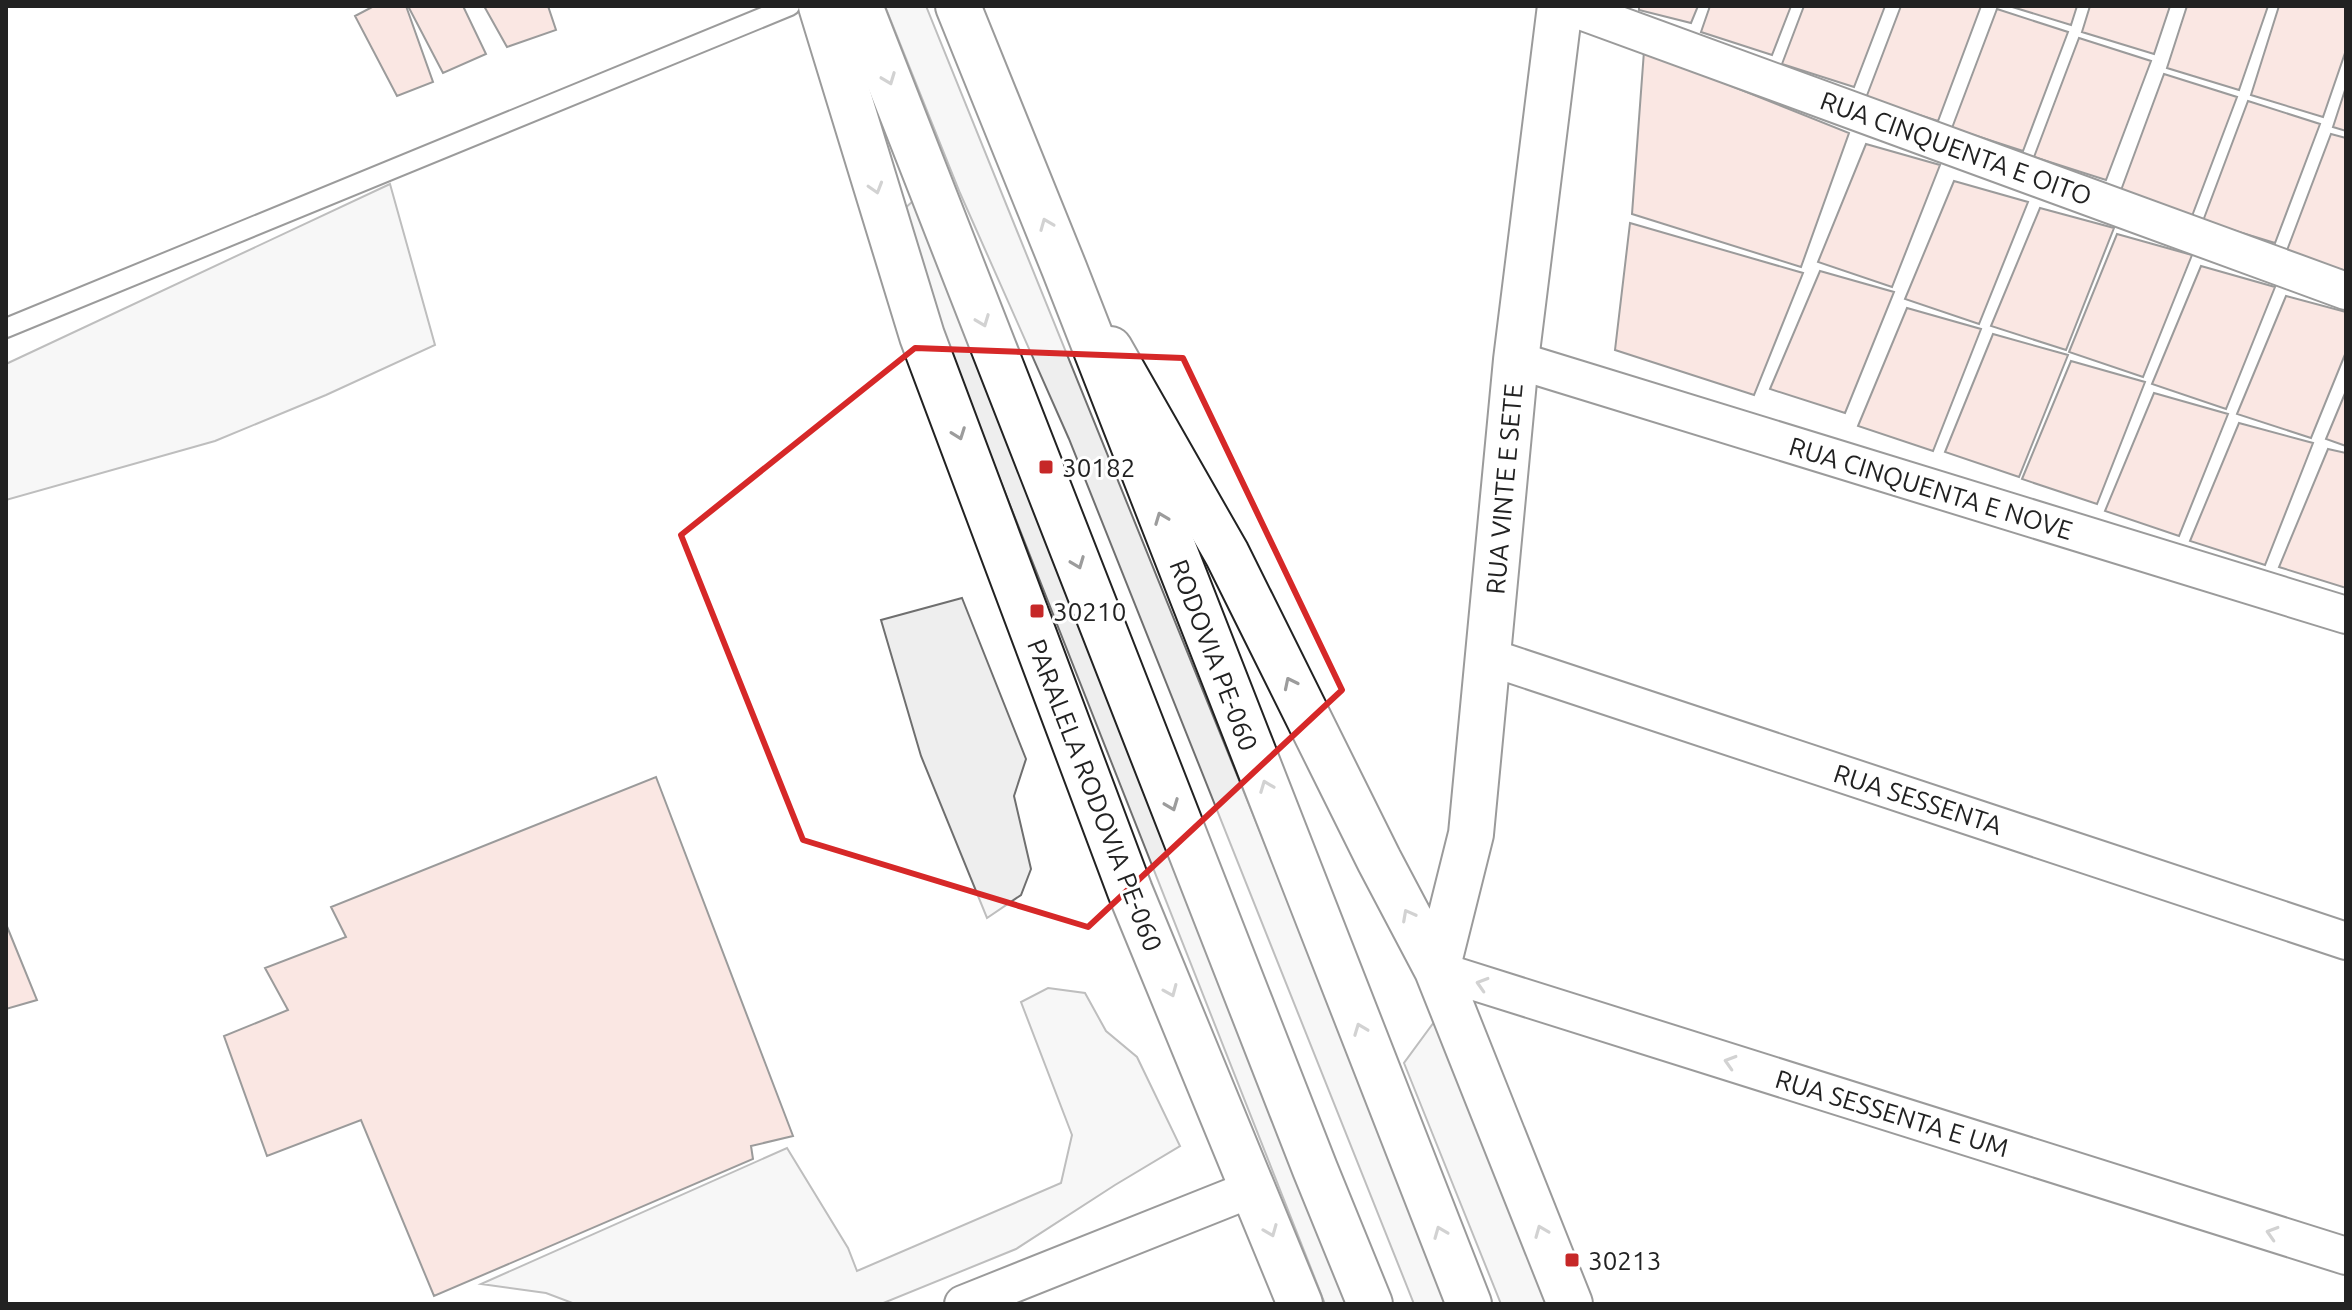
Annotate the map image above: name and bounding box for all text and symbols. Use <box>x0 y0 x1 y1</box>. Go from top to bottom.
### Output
one-way arrow <box>879 71 896 85</box>
street label: RUA CINQUENTA E OITO <box>1816 85 2096 211</box>
one-way arrow <box>867 180 883 194</box>
one-way arrow <box>1039 217 1056 231</box>
one-way arrow <box>973 313 990 327</box>
street label: RUA VINTE E SETE <box>1480 382 1528 596</box>
one-way arrow <box>949 426 966 440</box>
street label: RUA CINQUENTA E NOVE <box>1786 431 2076 545</box>
place label: 30182 <box>1062 453 1135 482</box>
marker: 30182 <box>1037 458 1055 476</box>
one-way arrow <box>1154 512 1171 526</box>
one-way arrow <box>1068 555 1085 569</box>
street label: RODOVIA PE-060 <box>1164 555 1264 755</box>
place label: 30210 <box>1053 597 1126 626</box>
marker: 30210 <box>1028 602 1046 620</box>
street label: PARALELA RODOVIA PE-060 <box>1022 635 1168 955</box>
one-way arrow <box>1285 676 1300 691</box>
street label: RUA SESSENTA <box>1830 758 2006 840</box>
one-way arrow <box>1259 780 1275 794</box>
one-way arrow <box>1163 797 1179 811</box>
one-way arrow <box>1402 908 1417 923</box>
one-way arrow <box>1476 977 1489 993</box>
one-way arrow <box>1162 983 1178 997</box>
one-way arrow <box>1353 1023 1370 1037</box>
one-way arrow <box>1724 1055 1737 1071</box>
street label: RUA SESSENTA E UM <box>1772 1064 2012 1162</box>
one-way arrow <box>1261 1223 1278 1237</box>
one-way arrow <box>1534 1225 1551 1239</box>
one-way arrow <box>1434 1226 1450 1240</box>
one-way arrow <box>2265 1226 2279 1242</box>
place label: 30213 <box>1588 1246 1661 1275</box>
marker: 30213 <box>1563 1251 1581 1269</box>

